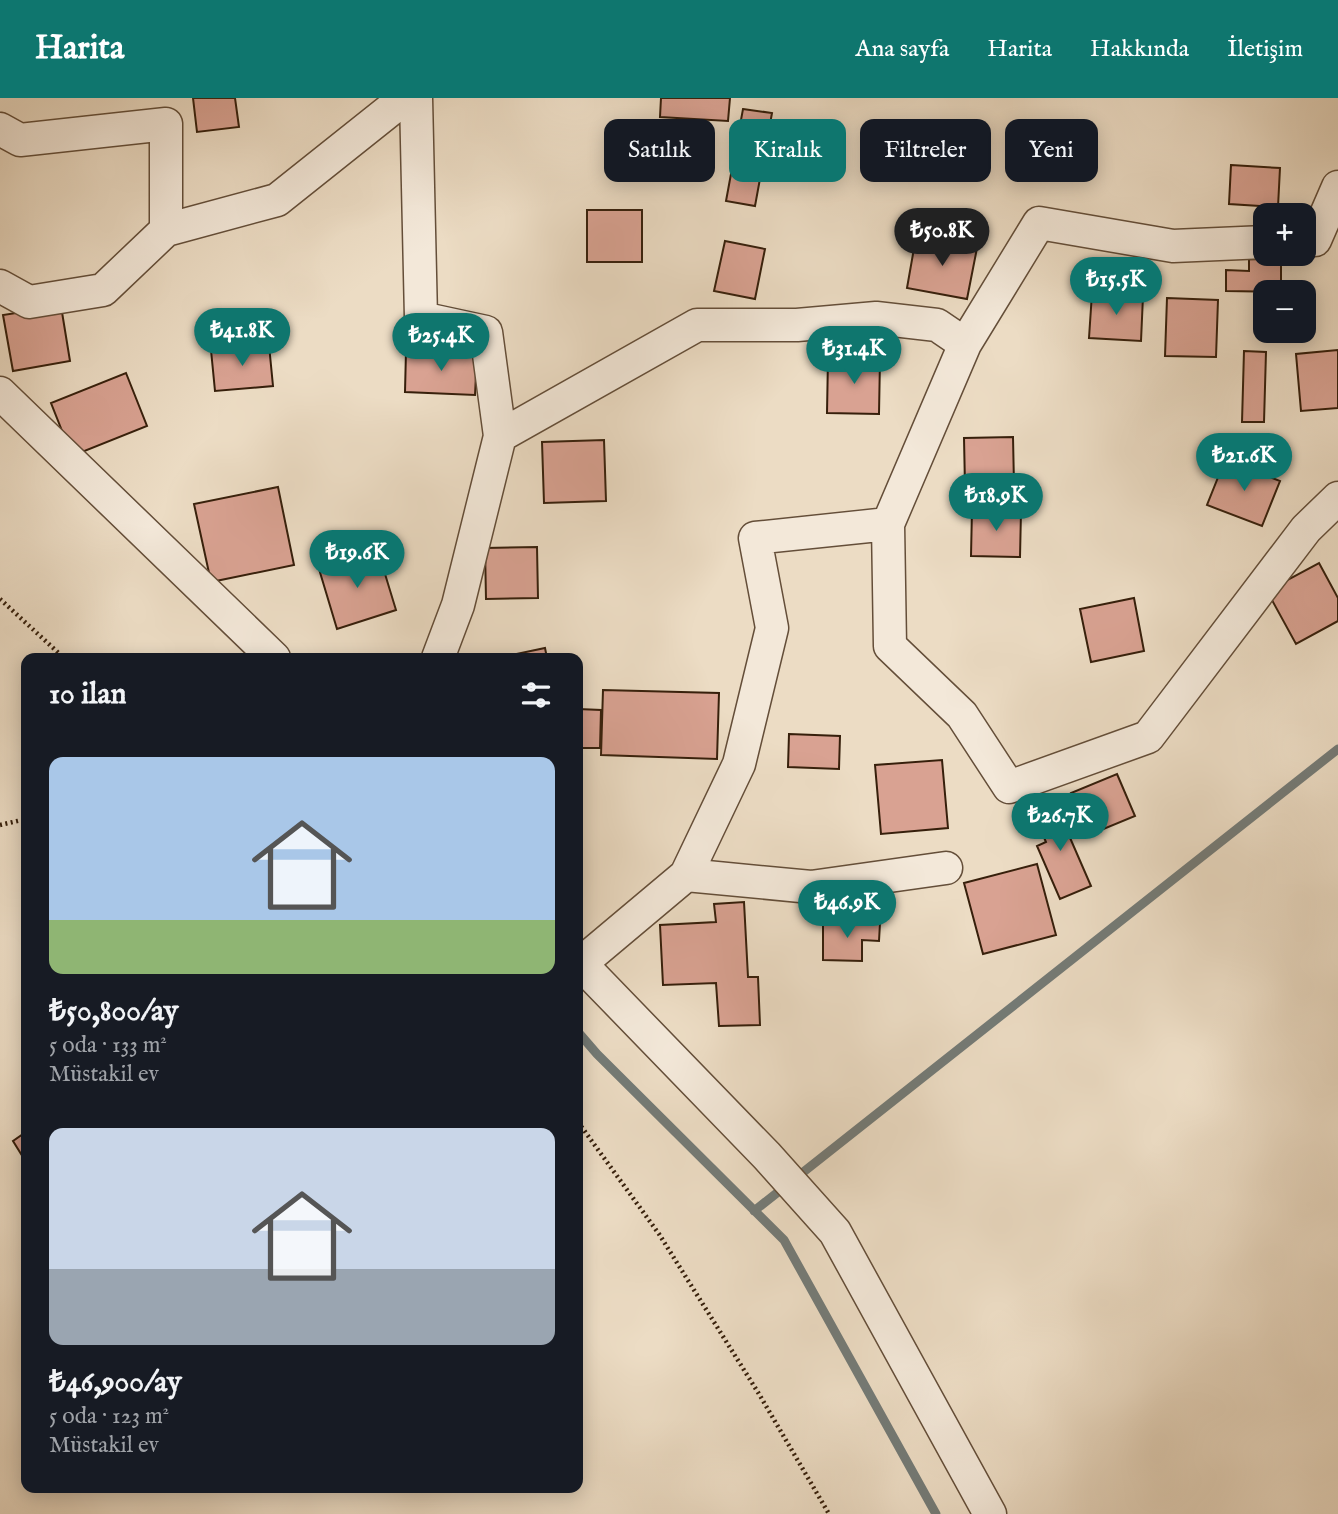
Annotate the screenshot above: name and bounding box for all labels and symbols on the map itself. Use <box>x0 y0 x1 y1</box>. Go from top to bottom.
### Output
pin: ₺50.8K <box>885 208 999 268</box>
pin: ₺15.5K <box>1059 258 1173 317</box>
pin: ₺41.8K <box>185 308 299 368</box>
pin: ₺25.4K <box>384 314 498 373</box>
pin: ₺31.4K <box>797 327 911 386</box>
pin: ₺21.6K <box>1187 434 1301 493</box>
pin: ₺18.9K <box>939 474 1053 533</box>
pin: ₺19.6K <box>300 531 414 590</box>
pin: ₺26.7K <box>1003 794 1117 853</box>
pin: ₺46.9K <box>790 880 904 940</box>

